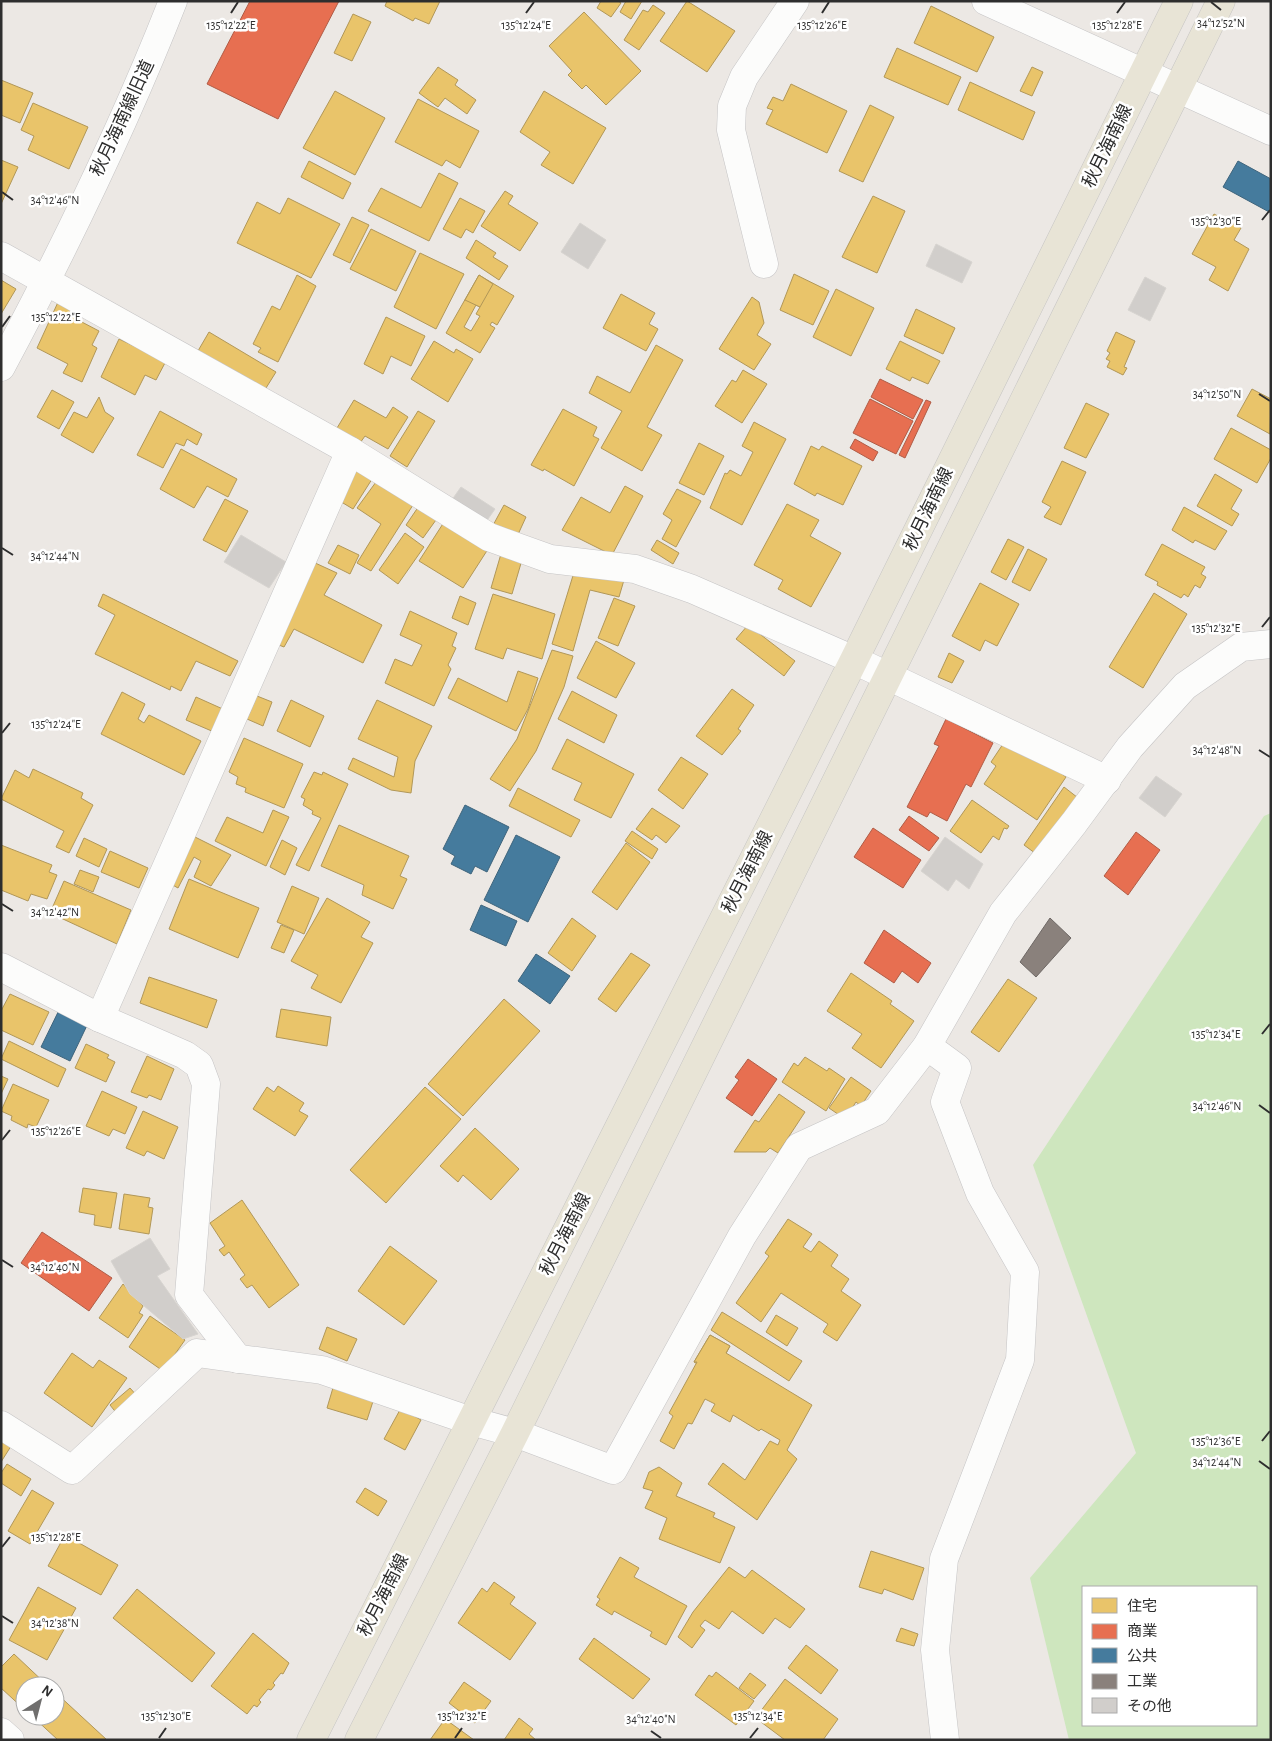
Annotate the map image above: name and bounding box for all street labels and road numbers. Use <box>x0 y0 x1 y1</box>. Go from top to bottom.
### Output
street label: 秋月海南線旧道 <box>86 57 158 179</box>
street label: 秋月海南線 <box>1078 101 1136 191</box>
street label: 秋月海南線 <box>899 464 957 554</box>
street label: 秋月海南線 <box>718 827 776 917</box>
street label: 秋月海南線 <box>536 1189 594 1279</box>
street label: 秋月海南線 <box>354 1550 412 1640</box>

